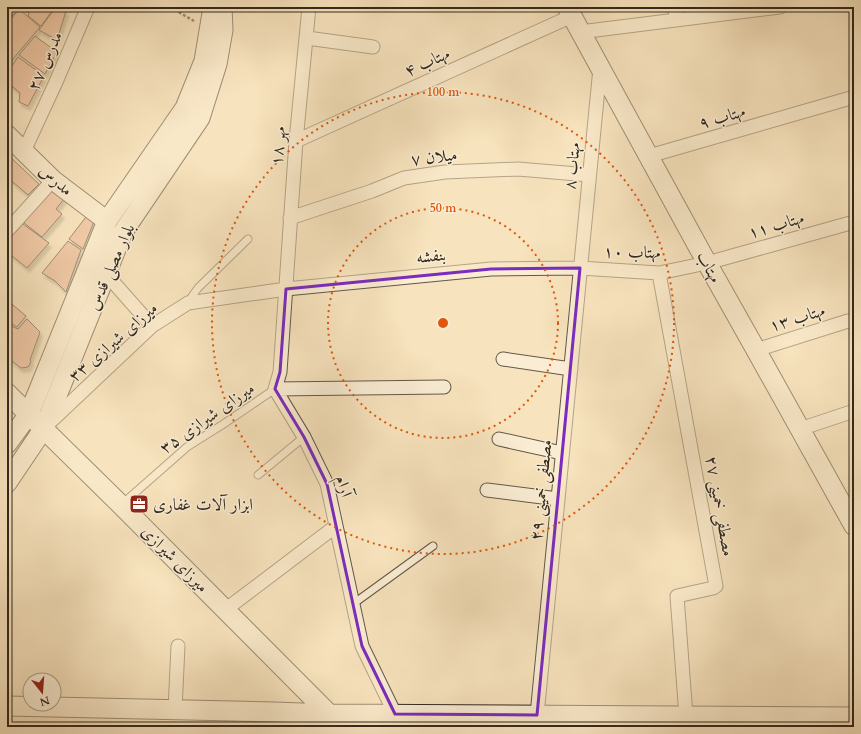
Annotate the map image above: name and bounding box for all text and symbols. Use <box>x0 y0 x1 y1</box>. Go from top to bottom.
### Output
street label: مدرس ۲۷ <box>22 28 68 94</box>
street label: مهتاب ۴ <box>401 42 454 82</box>
text: 100 m <box>427 84 460 100</box>
street label: مهتاب ۹ <box>696 99 748 135</box>
street label: مهر ۱۸ <box>265 125 291 167</box>
street label: مهتاب ۸ <box>558 141 586 191</box>
street label: میلان ۷ <box>409 143 459 171</box>
street label: مدرس <box>34 159 78 201</box>
text: 50 m <box>430 200 457 216</box>
street label: مهتاب ۱۱ <box>745 206 807 244</box>
street label: بلوار مصلی قدس <box>82 220 141 314</box>
street label: مهتاب ۱۰ <box>603 240 661 264</box>
street label: بنفشه <box>415 243 447 269</box>
street label: مهتاب <box>691 247 727 287</box>
street label: میرزای شیرازی ۳۳ <box>64 297 162 387</box>
street label: مهتاب ۱۳ <box>766 298 828 337</box>
centre of rings <box>436 316 450 330</box>
street label: میرزای شیرازی ۳۵ <box>155 377 259 459</box>
street label: مصطفی خمینی ۲۹ <box>524 438 559 542</box>
street label: مصطفی خمینی ۲۷ <box>699 454 740 558</box>
street label: آرام <box>327 472 359 503</box>
office icon: ابزار آلات غفاری <box>128 493 150 515</box>
place label: ابزار آلات غفاری <box>153 493 253 516</box>
street label: میرزای شیرازی <box>136 520 214 598</box>
north arrow <box>22 672 62 712</box>
text: N <box>38 693 52 710</box>

